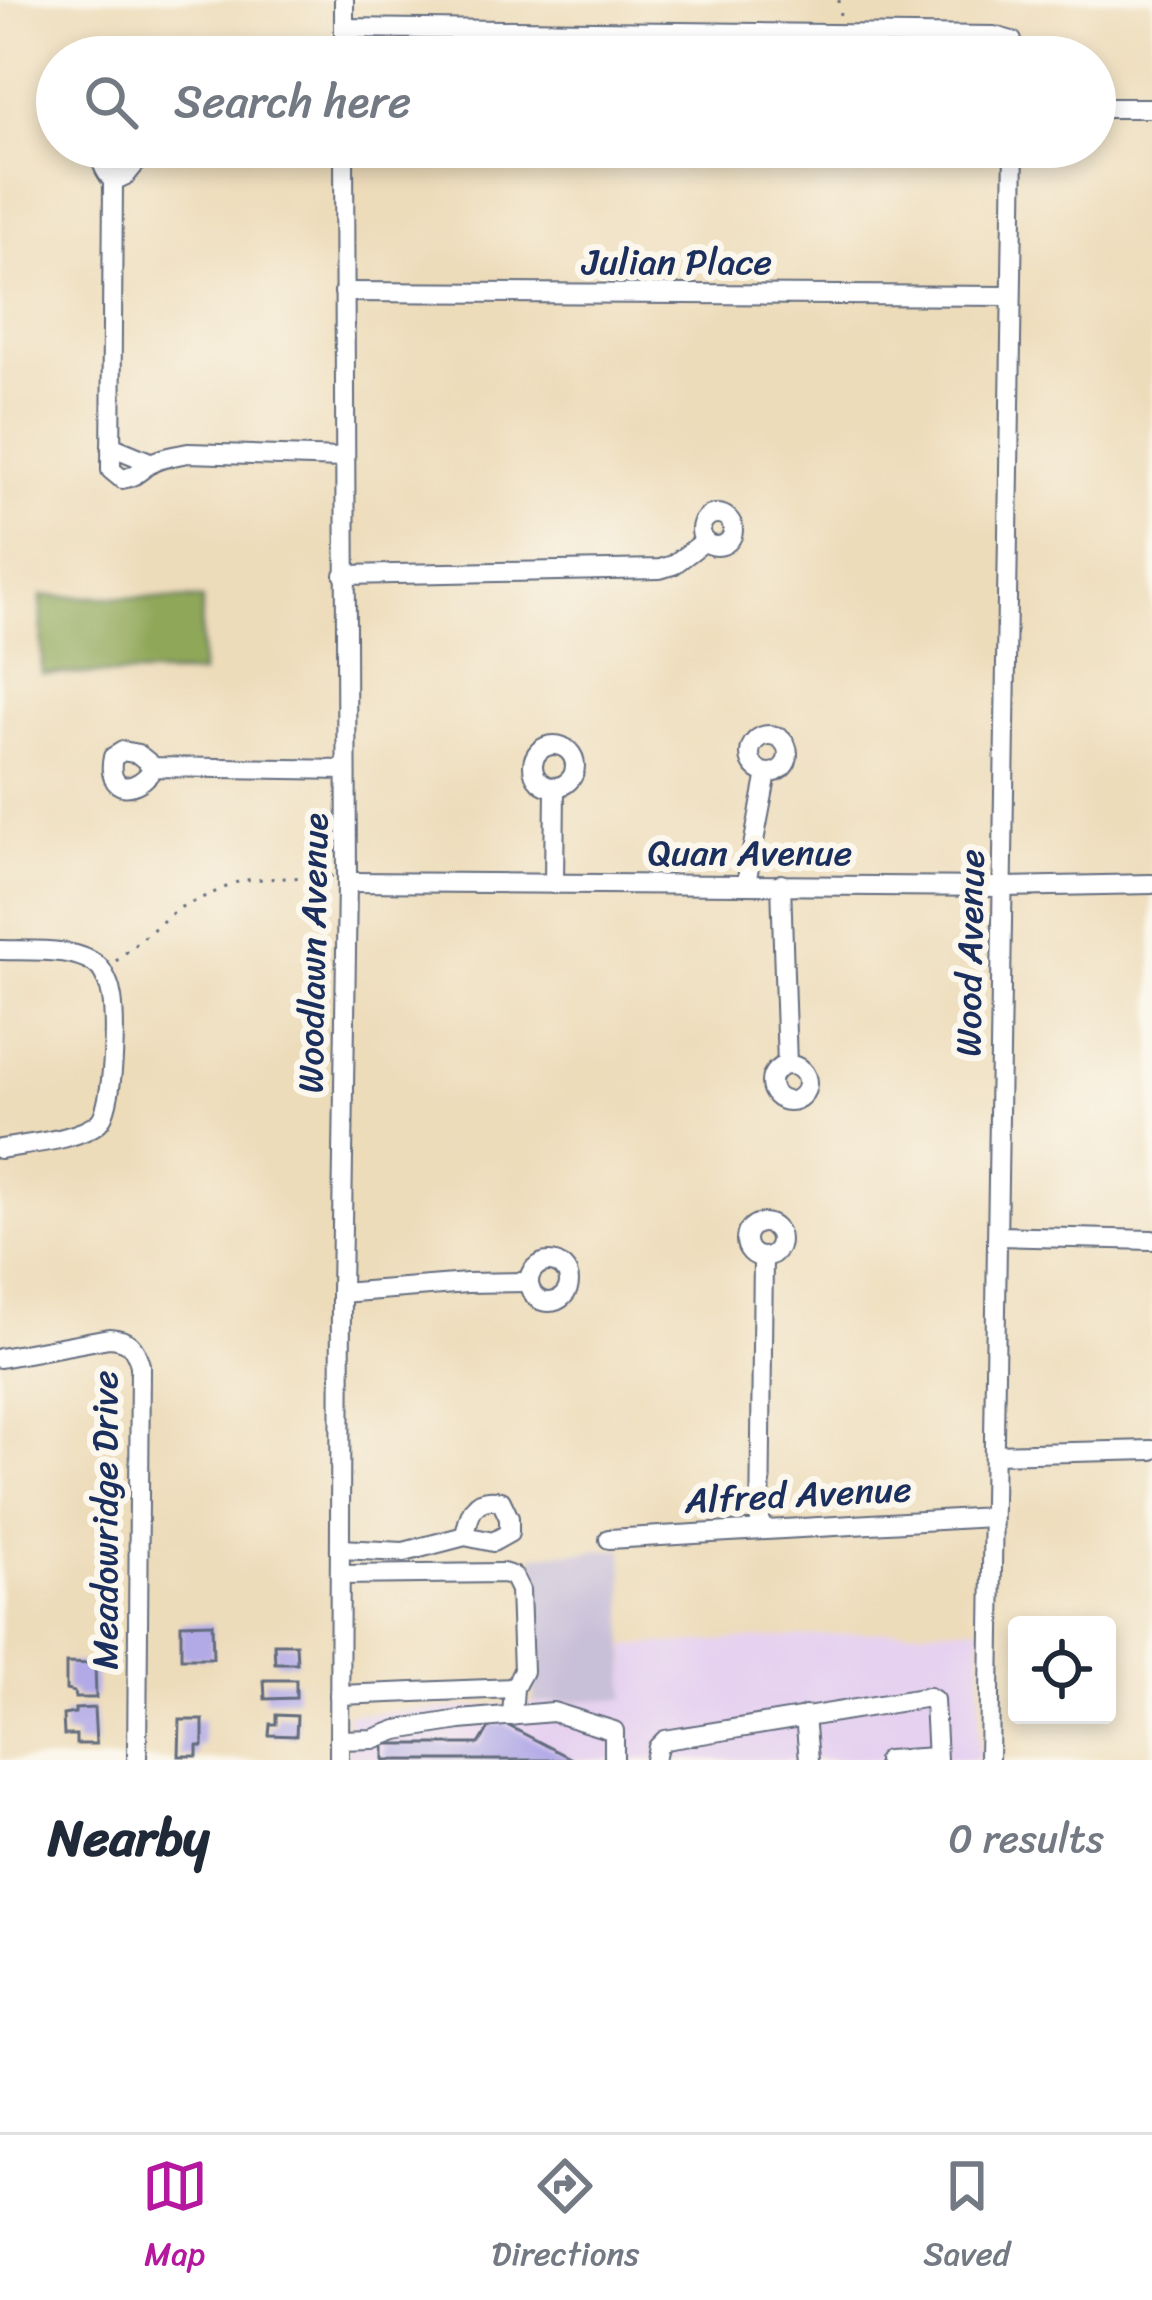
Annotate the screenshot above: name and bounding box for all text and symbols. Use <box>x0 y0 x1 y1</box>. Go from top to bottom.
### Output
search box <box>36 36 1116 168</box>
text: Search here <box>174 62 411 142</box>
icon: search <box>78 69 144 135</box>
street label: Julian Place <box>580 230 772 294</box>
street label: Woodlawn Avenue <box>279 812 347 1094</box>
street label: Quan Avenue <box>648 821 852 885</box>
street label: Wood Avenue <box>936 849 1004 1057</box>
street label: Meadowridge Drive <box>73 1371 137 1669</box>
street label: Alfred Avenue <box>682 1457 913 1533</box>
map controls <box>1008 1616 1116 1724</box>
button: locate <box>1008 1616 1116 1724</box>
text: Nearby <box>48 1793 209 1883</box>
text: 0 results <box>948 1804 1104 1873</box>
tab: Map <box>142 2153 208 2283</box>
tab: Directions <box>492 2153 639 2283</box>
tab: Saved <box>923 2153 1010 2283</box>

